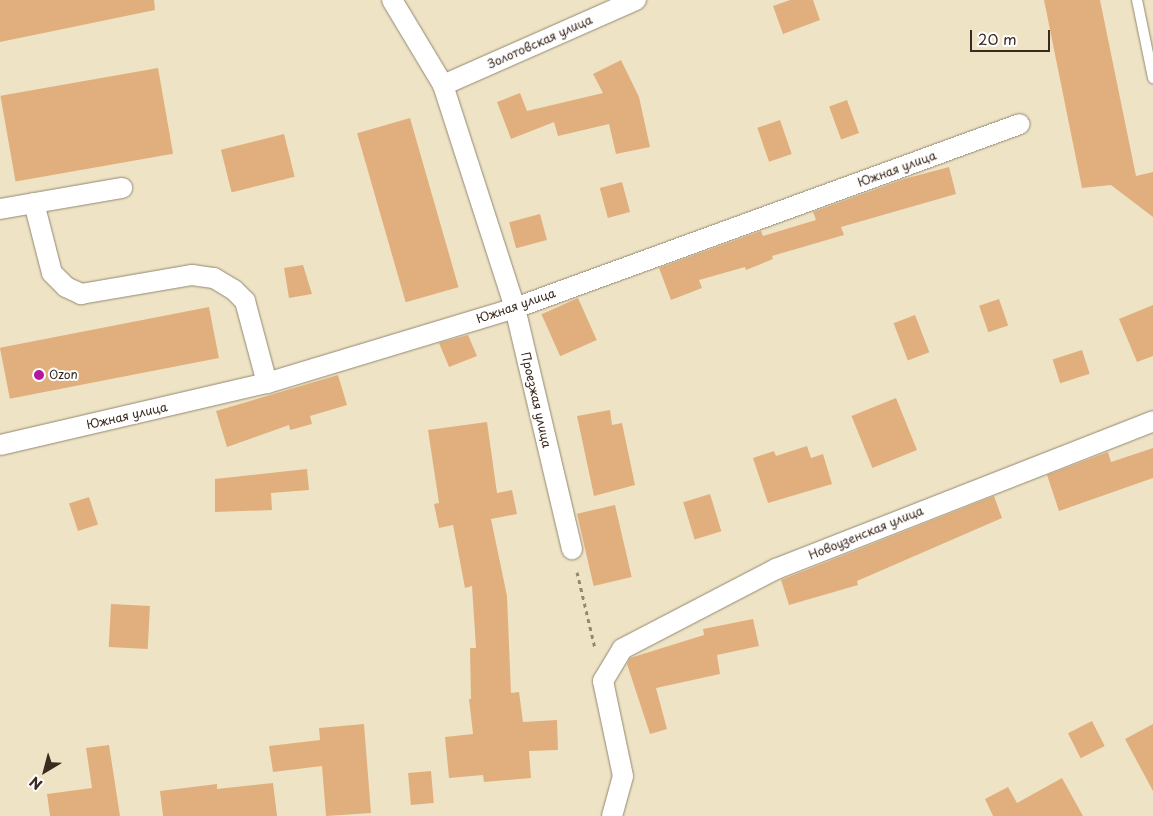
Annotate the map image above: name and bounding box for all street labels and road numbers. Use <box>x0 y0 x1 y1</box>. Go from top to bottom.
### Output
street label: Золотовская улица <box>485 12 595 72</box>
street label: Южная улица <box>855 148 939 190</box>
street label: Южная улица <box>474 286 558 326</box>
street label: Проезжая улица <box>518 350 554 450</box>
street label: Южная улица <box>85 400 169 432</box>
street label: Новоузенская улица <box>806 503 926 563</box>

